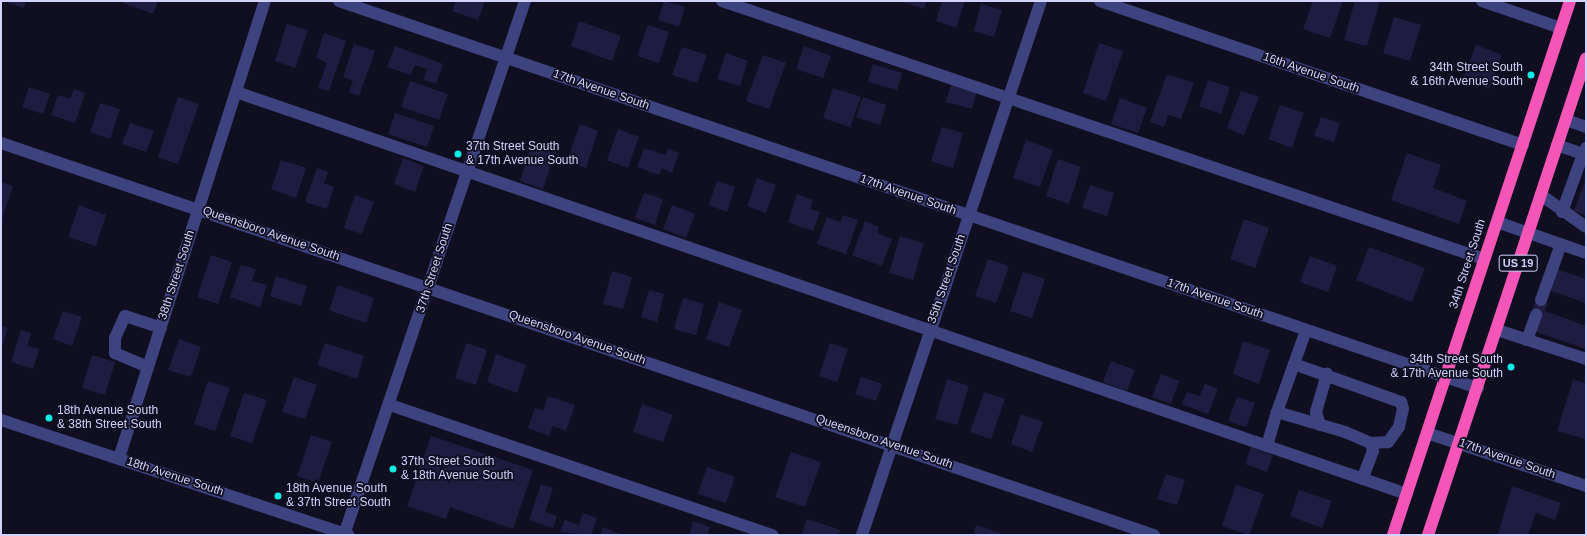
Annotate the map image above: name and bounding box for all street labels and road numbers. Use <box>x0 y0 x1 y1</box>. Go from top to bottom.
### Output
street label: 16th Avenue South <box>1260 50 1362 96</box>
street label: 17th Avenue South <box>550 67 652 113</box>
street label: 17th Avenue South <box>857 172 959 218</box>
street label: Queensboro Avenue South <box>200 204 342 264</box>
street label: 34th Street South <box>1447 217 1489 311</box>
street label: 37th Street South <box>414 221 456 315</box>
street label: 38th Street South <box>156 228 198 322</box>
street label: 35th Street South <box>925 233 969 325</box>
road number: US 19 <box>1498 254 1538 272</box>
street label: 17th Avenue South <box>1164 276 1266 322</box>
street label: Queensboro Avenue South <box>506 308 648 368</box>
street label: Queensboro Avenue South <box>813 412 955 472</box>
street label: 17th Avenue South <box>1456 436 1558 482</box>
street label: 18th Avenue South <box>124 454 226 500</box>

